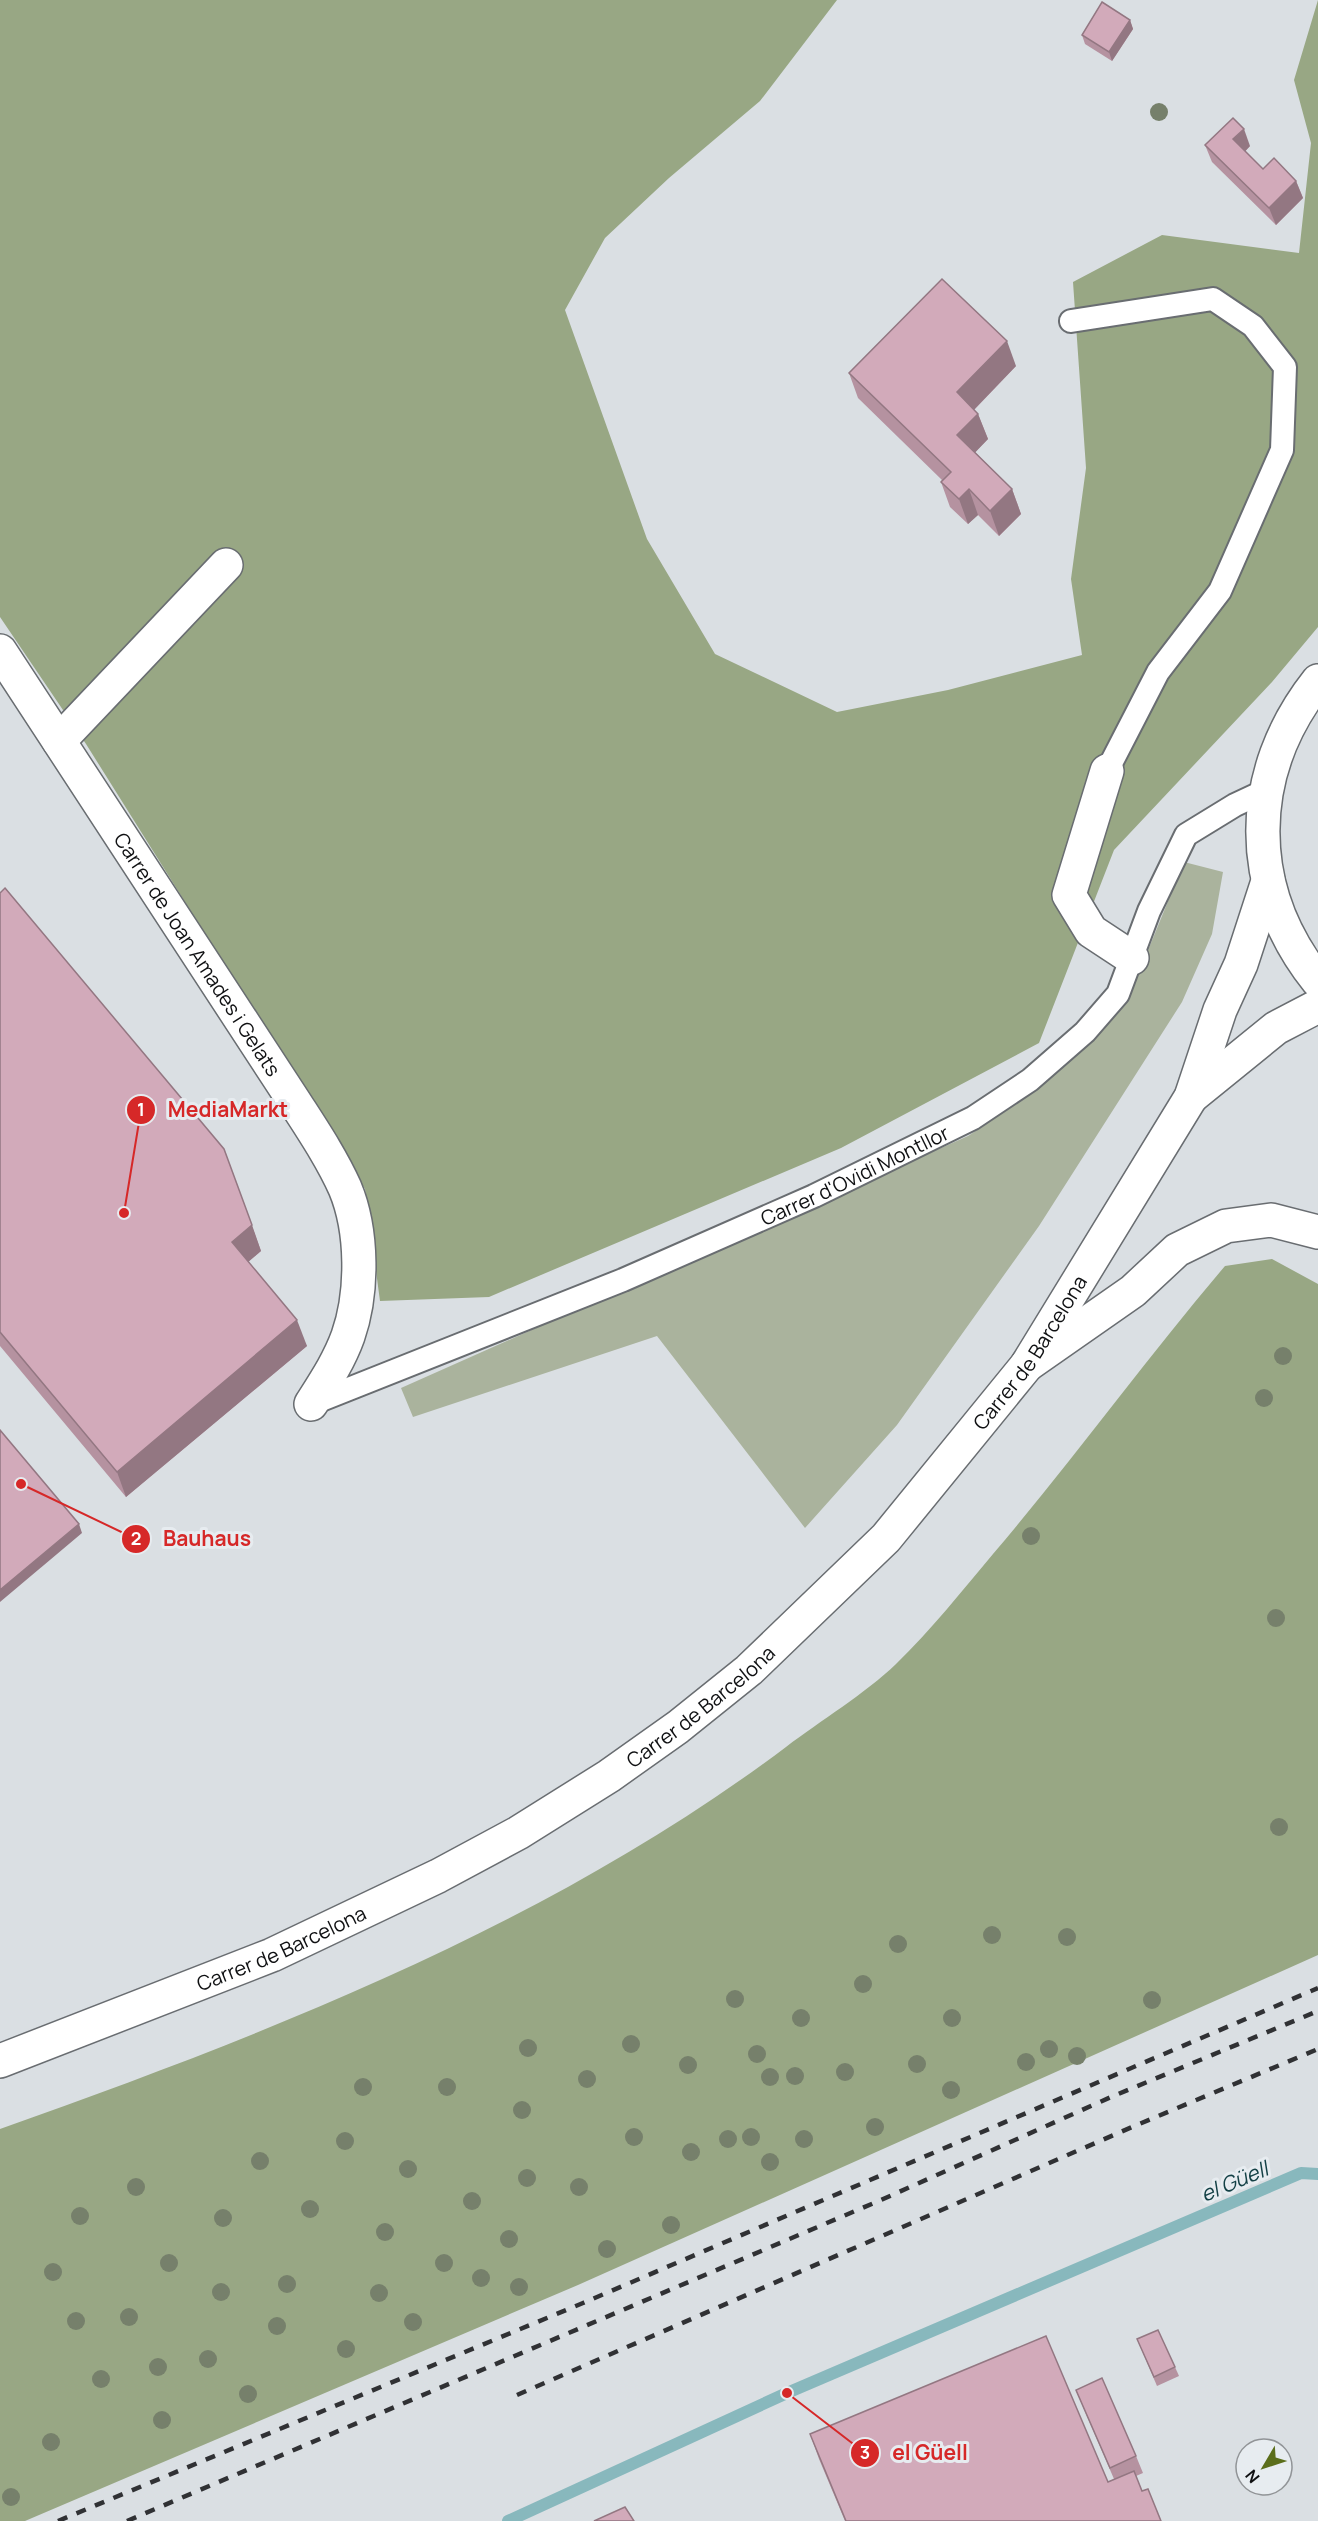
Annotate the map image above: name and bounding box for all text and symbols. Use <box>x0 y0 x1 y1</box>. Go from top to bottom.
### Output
street label: Carrer de Joan Amades i Gelats <box>109 827 287 1081</box>
callout: MediaMarkt <box>126 1090 300 1129</box>
text: MediaMarkt <box>168 1095 288 1123</box>
text: 1 <box>137 1097 145 1121</box>
street label: Carrer d'Ovidi Montllor <box>756 1119 953 1231</box>
street label: Carrer de Barcelona <box>966 1270 1092 1435</box>
callout: Bauhaus <box>121 1520 263 1559</box>
text: Bauhaus <box>163 1524 251 1552</box>
text: 2 <box>131 1526 141 1550</box>
street label: Carrer de Barcelona <box>621 1639 780 1773</box>
street label: Carrer de Barcelona <box>192 1899 370 1997</box>
water label: el Güell <box>1196 2153 1275 2208</box>
callout: el Güell <box>850 2434 980 2473</box>
north arrow <box>1234 2437 1294 2497</box>
text: el Güell <box>892 2438 968 2466</box>
text: 3 <box>860 2440 870 2464</box>
text: N <box>1240 2465 1265 2488</box>

